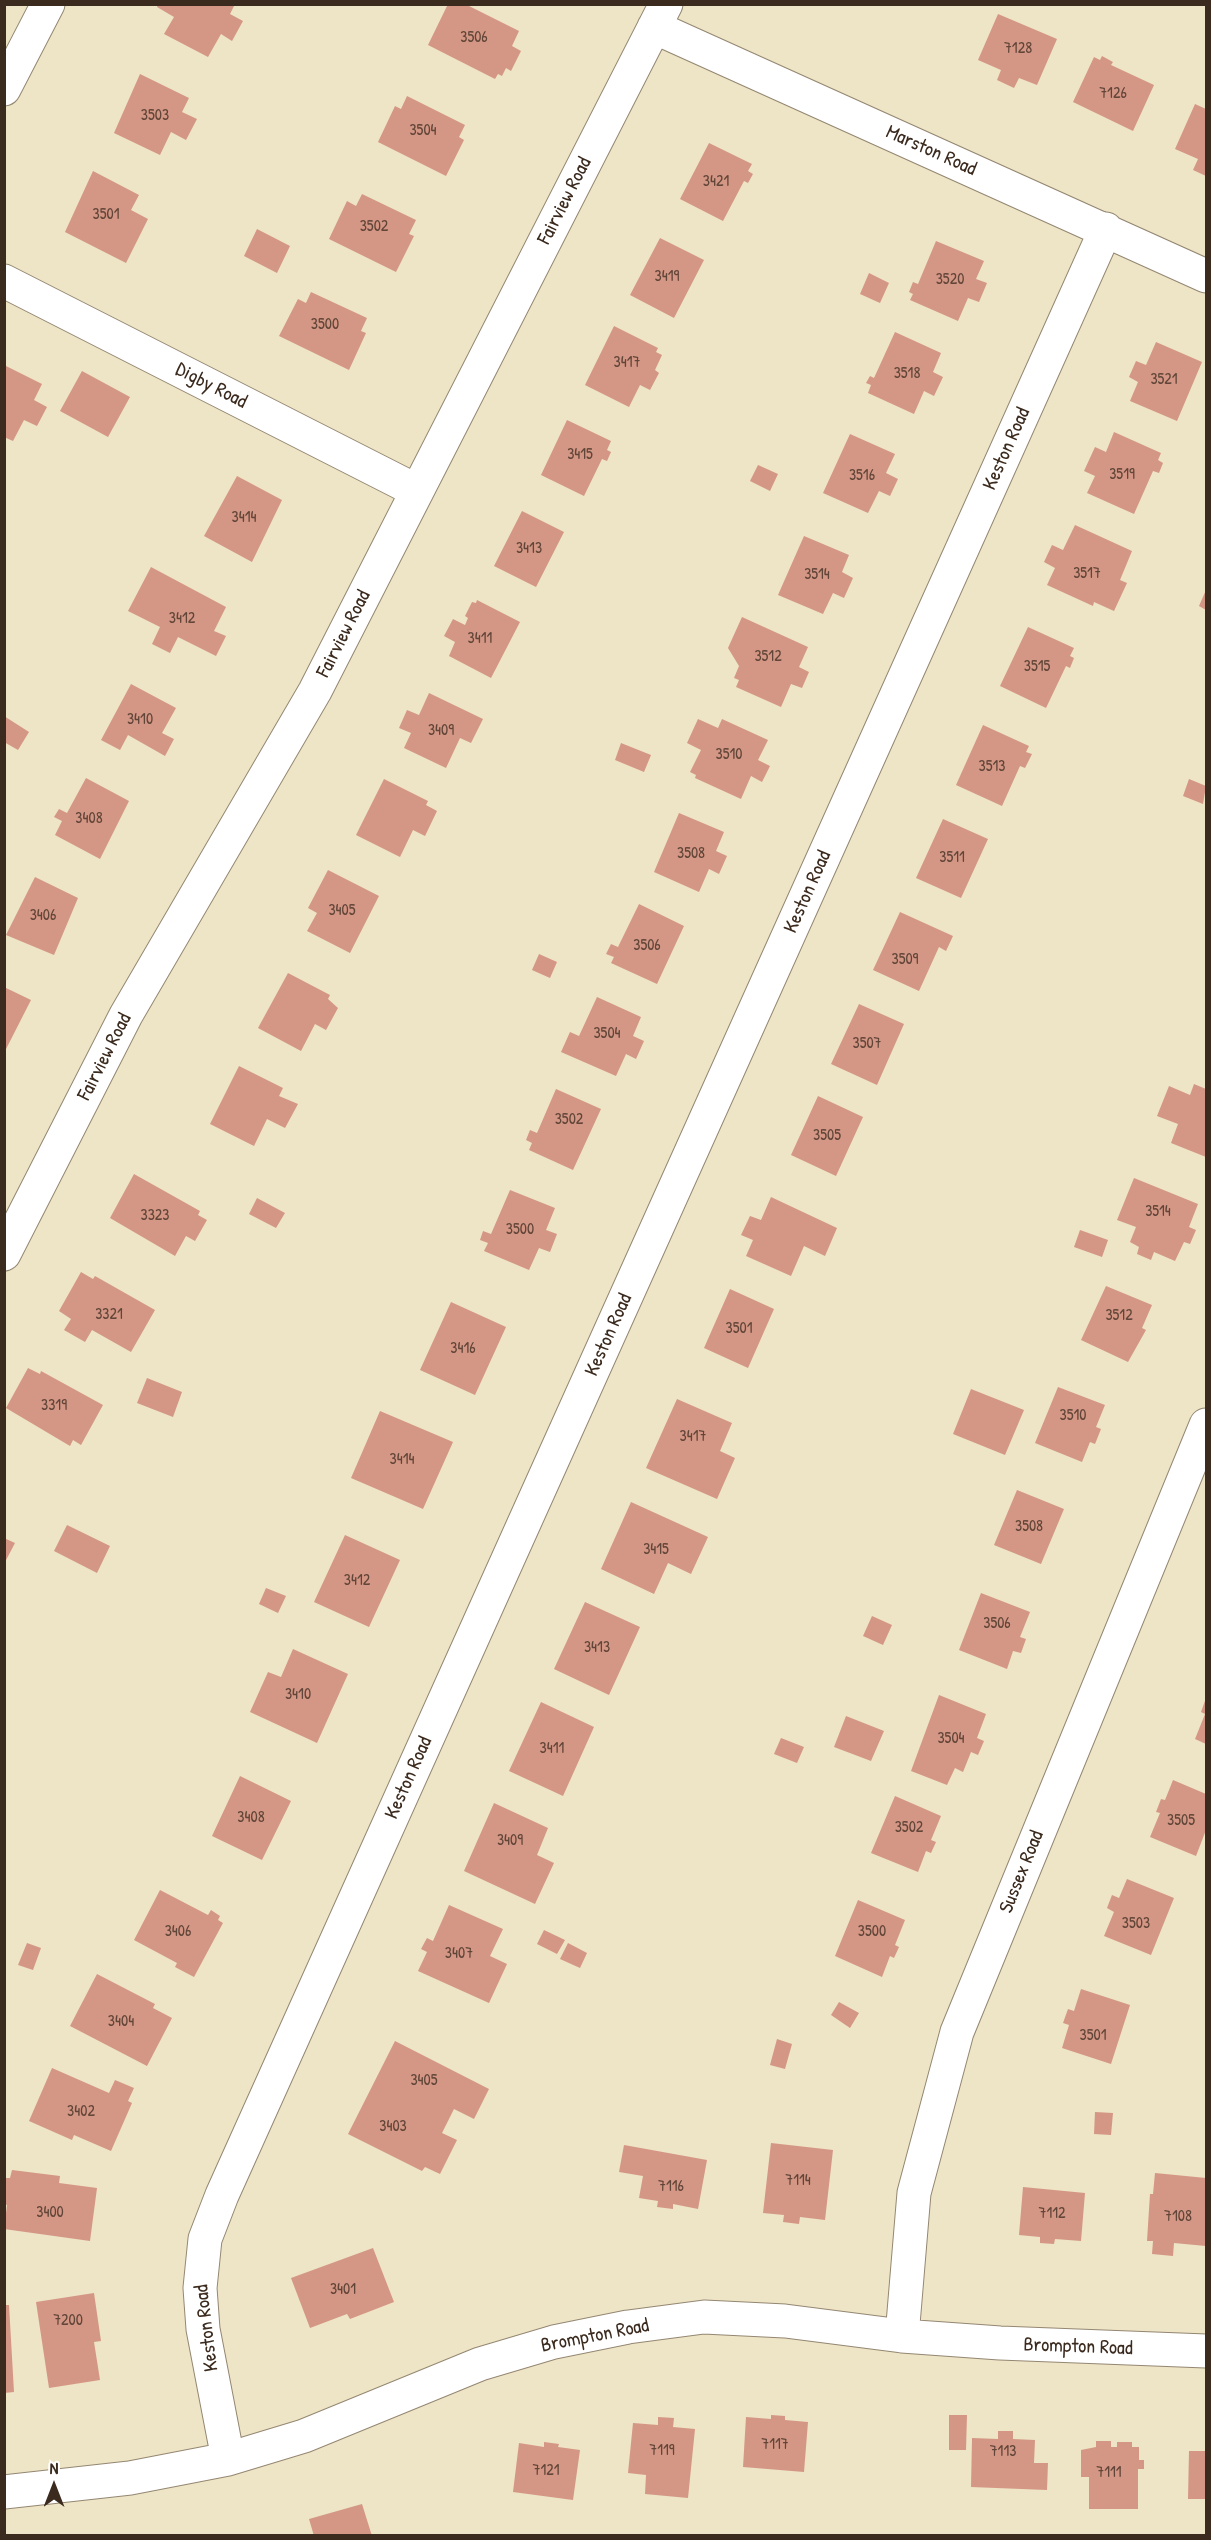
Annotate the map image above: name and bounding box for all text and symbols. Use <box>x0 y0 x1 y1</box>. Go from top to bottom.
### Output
house number: 3506 <box>460 28 488 48</box>
house number: 7128 <box>1004 39 1032 59</box>
house number: 7126 <box>1099 84 1127 104</box>
house number: 3503 <box>141 106 169 126</box>
street label: Marston Road <box>882 120 980 182</box>
house number: 3504 <box>409 121 437 141</box>
street label: Fairview Road <box>533 153 597 249</box>
house number: 3421 <box>703 172 729 192</box>
house number: 3501 <box>93 205 119 225</box>
house number: 3502 <box>360 217 388 237</box>
house number: 3419 <box>655 267 679 287</box>
house number: 3520 <box>936 270 964 290</box>
house number: 3500 <box>311 315 339 335</box>
house number: 3417 <box>614 353 640 373</box>
street label: Digby Road <box>171 358 251 414</box>
house number: 3518 <box>894 364 920 384</box>
house number: 3521 <box>1150 370 1178 390</box>
street label: Keston Road <box>978 404 1036 494</box>
house number: 3415 <box>567 445 593 465</box>
house number: 3519 <box>1109 465 1135 485</box>
house number: 3516 <box>849 466 875 486</box>
house number: 3414 <box>232 508 256 528</box>
house number: 3413 <box>516 539 542 559</box>
house number: 3517 <box>1073 564 1101 584</box>
house number: 3514 <box>804 565 830 585</box>
street label: Fairview Road <box>312 586 376 682</box>
house number: 3412 <box>169 609 195 629</box>
house number: 3411 <box>468 629 492 649</box>
house number: 3512 <box>754 647 782 667</box>
house number: 3515 <box>1024 657 1050 677</box>
house number: 3410 <box>127 710 153 730</box>
house number: 3409 <box>428 721 454 741</box>
house number: 3510 <box>716 745 742 765</box>
house number: 3513 <box>979 757 1005 777</box>
house number: 3408 <box>75 809 103 829</box>
house number: 3508 <box>677 844 705 864</box>
street label: Keston Road <box>779 847 837 937</box>
house number: 3511 <box>939 848 965 868</box>
house number: 3405 <box>328 901 356 921</box>
house number: 3406 <box>30 906 56 926</box>
house number: 3506 <box>633 936 661 956</box>
house number: 3509 <box>892 950 918 970</box>
street label: Fairview Road <box>73 1009 137 1105</box>
house number: 3504 <box>593 1024 621 1044</box>
house number: 3507 <box>852 1034 882 1054</box>
house number: 3502 <box>555 1110 583 1130</box>
house number: 3505 <box>813 1126 841 1146</box>
house number: 3514 <box>1145 1202 1171 1222</box>
house number: 3323 <box>141 1206 169 1226</box>
house number: 3500 <box>506 1220 534 1240</box>
street label: Keston Road <box>580 1290 638 1380</box>
house number: 3321 <box>95 1305 123 1325</box>
house number: 3512 <box>1105 1306 1133 1326</box>
house number: 3501 <box>726 1319 752 1339</box>
house number: 3416 <box>450 1339 476 1359</box>
house number: 3319 <box>41 1396 67 1416</box>
house number: 3510 <box>1060 1406 1086 1426</box>
house number: 3417 <box>680 1427 706 1447</box>
house number: 3414 <box>390 1450 414 1470</box>
house number: 3508 <box>1015 1517 1043 1537</box>
house number: 3415 <box>643 1540 669 1560</box>
house number: 3412 <box>344 1571 370 1591</box>
house number: 3506 <box>983 1614 1011 1634</box>
house number: 3413 <box>584 1638 610 1658</box>
house number: 3410 <box>285 1685 311 1705</box>
house number: 3504 <box>937 1729 965 1749</box>
street label: Keston Road <box>380 1733 438 1823</box>
house number: 3411 <box>540 1739 564 1759</box>
house number: 3408 <box>237 1808 265 1828</box>
house number: 3505 <box>1167 1811 1195 1831</box>
house number: 3502 <box>895 1818 923 1838</box>
street label: Sussex Road <box>995 1827 1049 1917</box>
house number: 3409 <box>497 1831 523 1851</box>
house number: 3503 <box>1122 1914 1150 1934</box>
house number: 3406 <box>165 1922 191 1942</box>
house number: 3500 <box>858 1922 886 1942</box>
house number: 3407 <box>445 1944 473 1964</box>
house number: 3404 <box>108 2012 134 2032</box>
house number: 3501 <box>1080 2026 1106 2046</box>
house number: 3405 <box>410 2071 438 2091</box>
house number: 3402 <box>67 2102 95 2122</box>
house number: 3403 <box>379 2117 407 2137</box>
house number: 7114 <box>785 2171 811 2191</box>
house number: 7116 <box>658 2177 684 2197</box>
house number: 3400 <box>36 2203 64 2223</box>
house number: 7112 <box>1038 2204 1066 2224</box>
house number: 7108 <box>1164 2207 1192 2227</box>
house number: 3401 <box>330 2280 356 2300</box>
street label: Keston Road <box>190 2283 224 2373</box>
house number: 7200 <box>53 2311 83 2331</box>
street label: Brompton Road <box>539 2314 651 2358</box>
street label: Brompton Road <box>1023 2333 1133 2361</box>
house number: 7117 <box>761 2435 789 2455</box>
house number: 7119 <box>649 2441 675 2461</box>
house number: 7113 <box>990 2442 1016 2462</box>
north arrow <box>24 2456 84 2516</box>
text: N <box>50 2457 58 2479</box>
house number: 7121 <box>532 2461 560 2481</box>
house number: 7111 <box>1096 2463 1122 2483</box>

